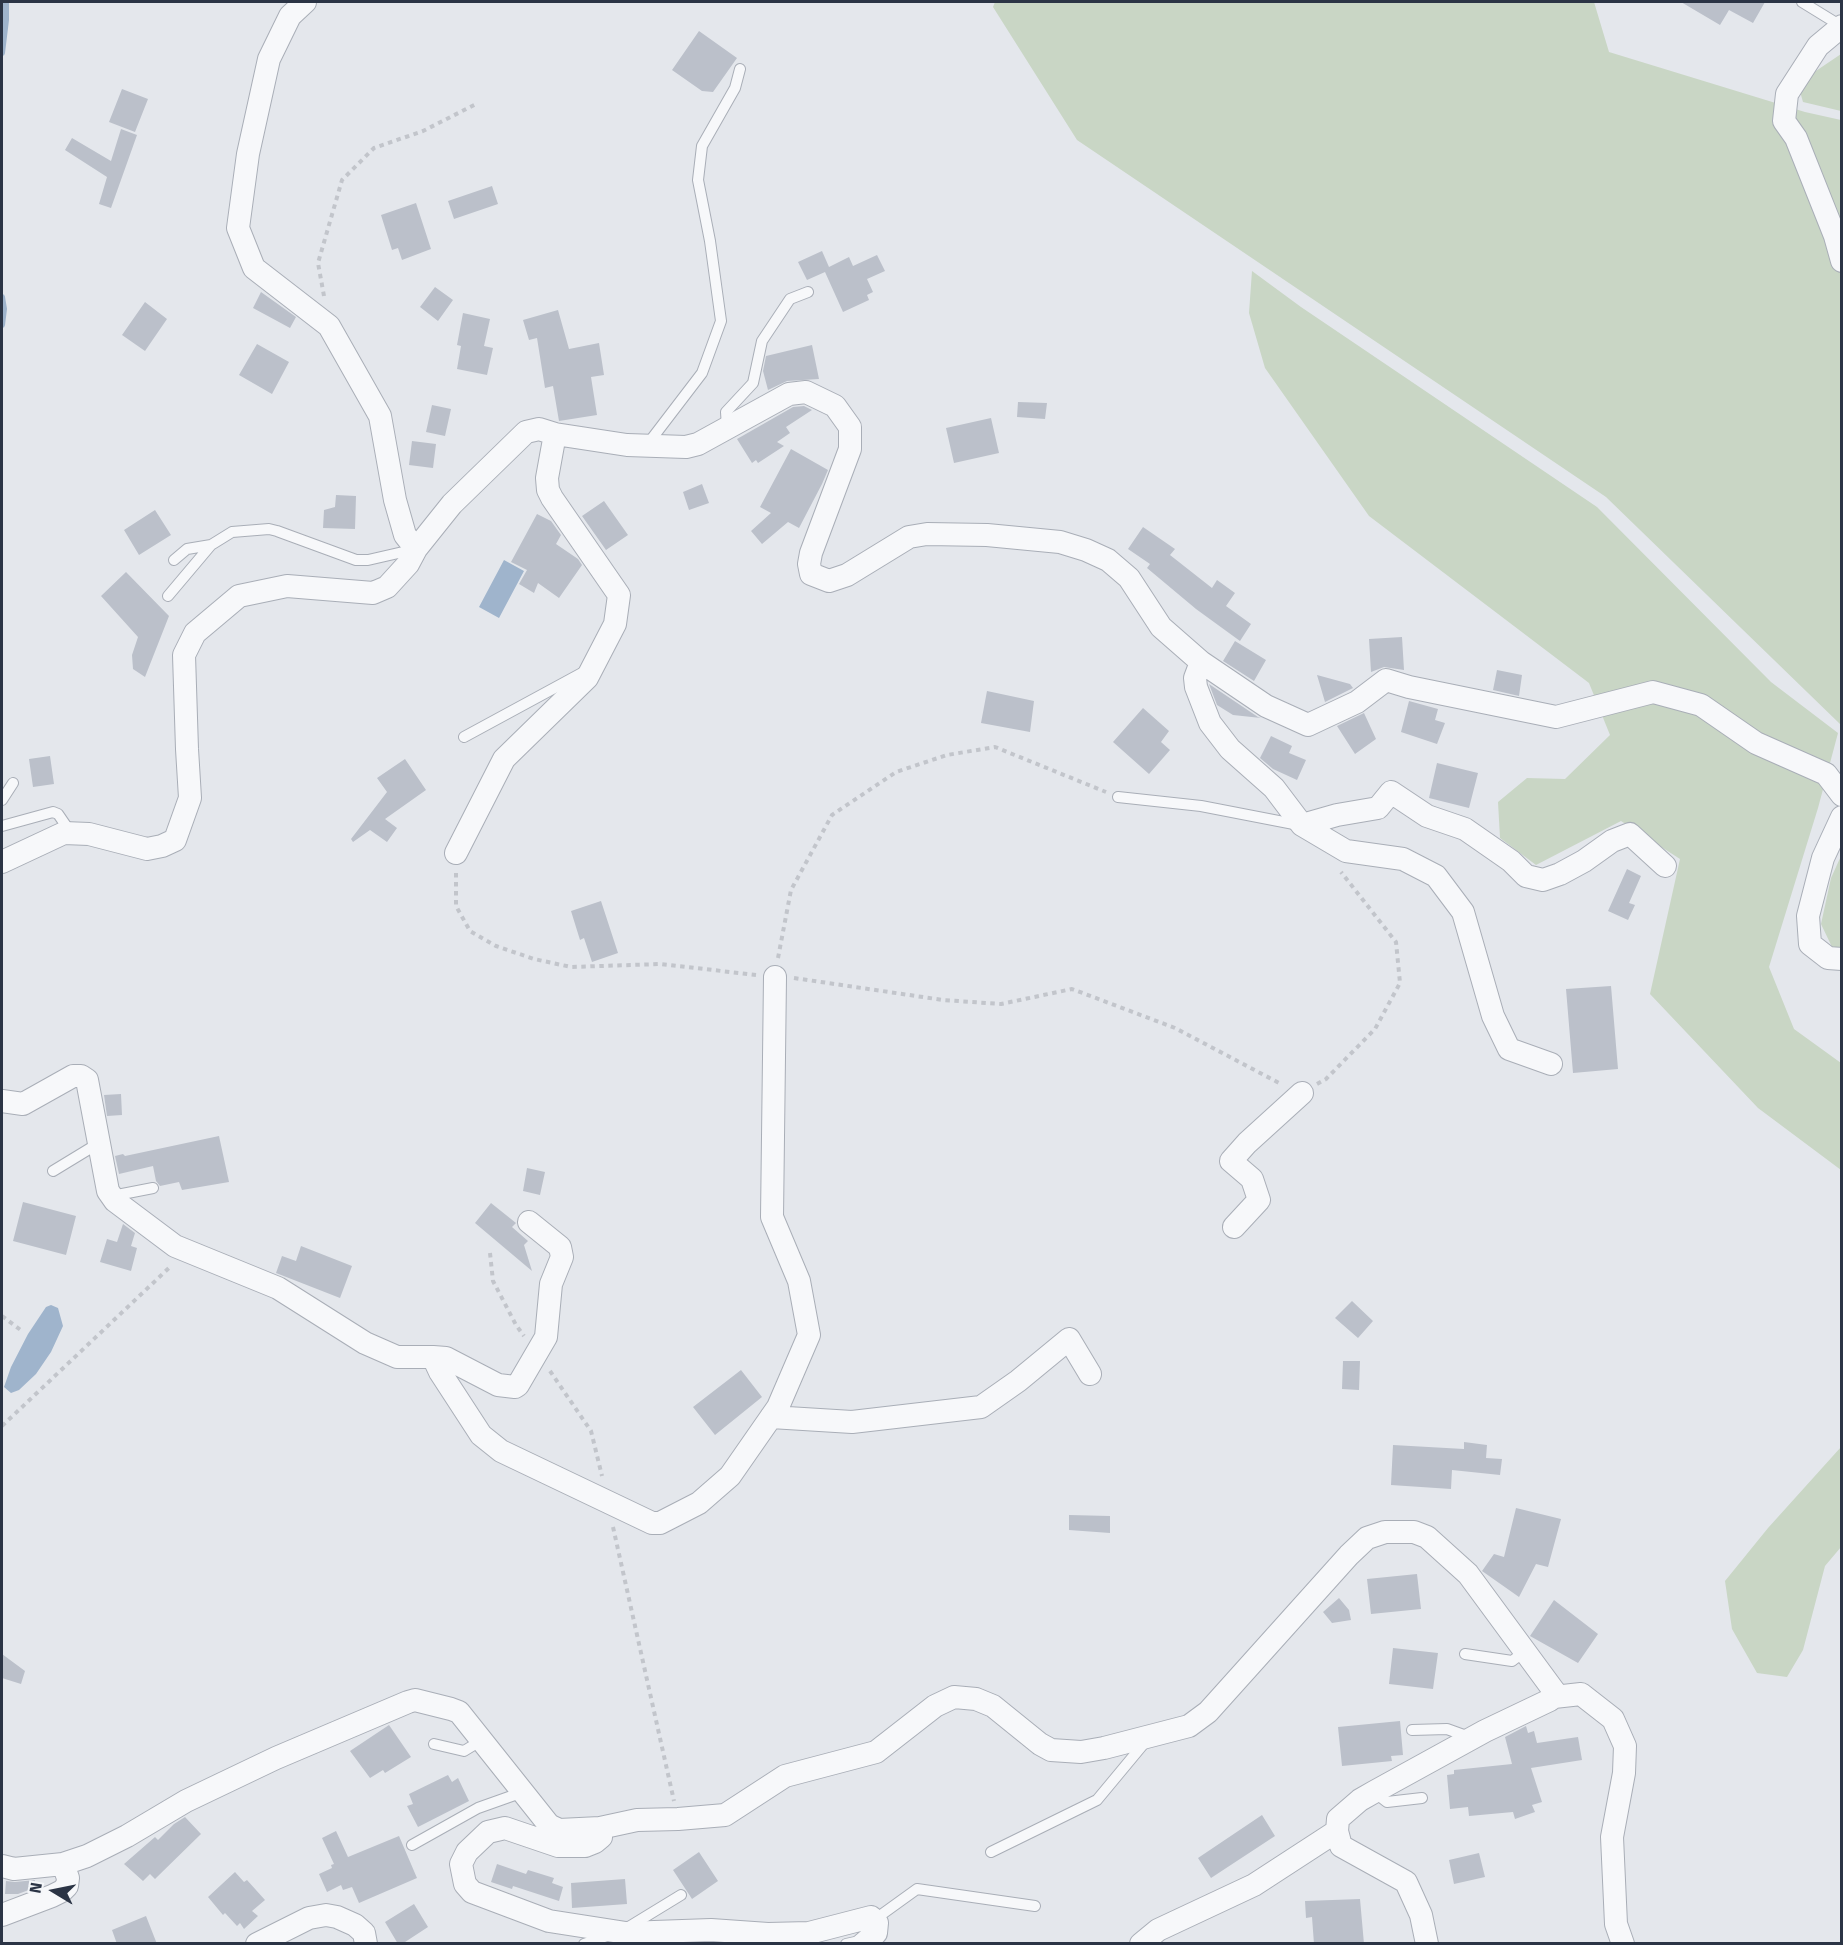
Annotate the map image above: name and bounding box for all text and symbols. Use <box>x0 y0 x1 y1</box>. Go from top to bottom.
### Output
north arrow <box>24 1861 84 1921</box>
text: N <box>26 1881 46 1895</box>

